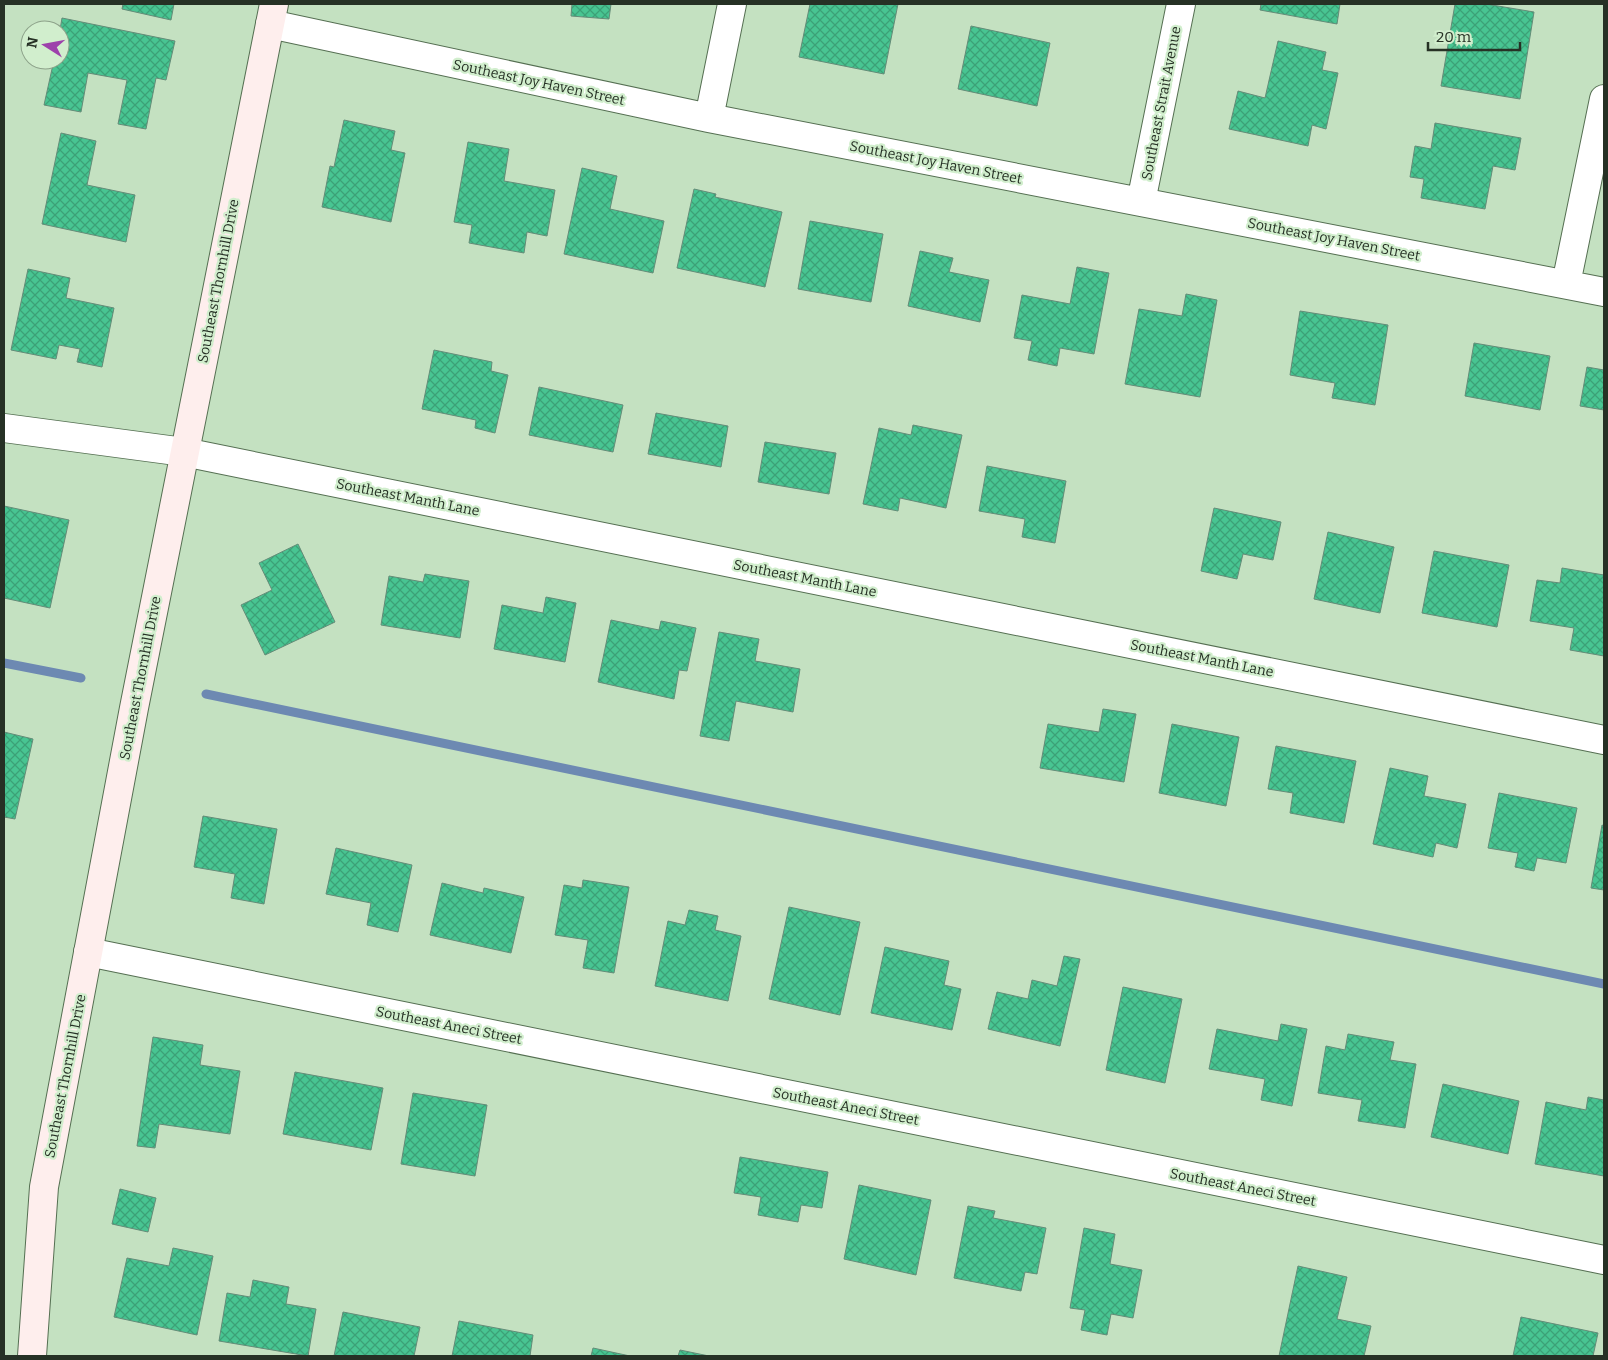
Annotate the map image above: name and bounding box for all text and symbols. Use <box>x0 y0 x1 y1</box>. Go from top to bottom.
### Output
north arrow <box>20 20 70 70</box>
scale bar <box>1428 20 1520 52</box>
street label: Southeast Strait Avenue <box>1138 25 1185 181</box>
text: 20 m <box>1436 28 1472 46</box>
text: N <box>23 36 42 50</box>
street label: Southeast Joy Haven Street <box>452 56 626 109</box>
street label: Southeast Joy Haven Street <box>848 137 1023 188</box>
street label: Southeast Thornhill Drive <box>194 198 243 364</box>
street label: Southeast Joy Haven Street <box>1246 214 1421 265</box>
street label: Southeast Manth Lane <box>335 475 481 520</box>
street label: Southeast Manth Lane <box>732 556 878 601</box>
street label: Southeast Thornhill Drive <box>116 595 165 761</box>
street label: Southeast Manth Lane <box>1129 636 1275 681</box>
street label: Southeast Thornhill Drive <box>41 993 90 1159</box>
street label: Southeast Aneci Street <box>375 1003 523 1048</box>
street label: Southeast Aneci Street <box>772 1084 920 1129</box>
street label: Southeast Aneci Street <box>1169 1165 1317 1210</box>

